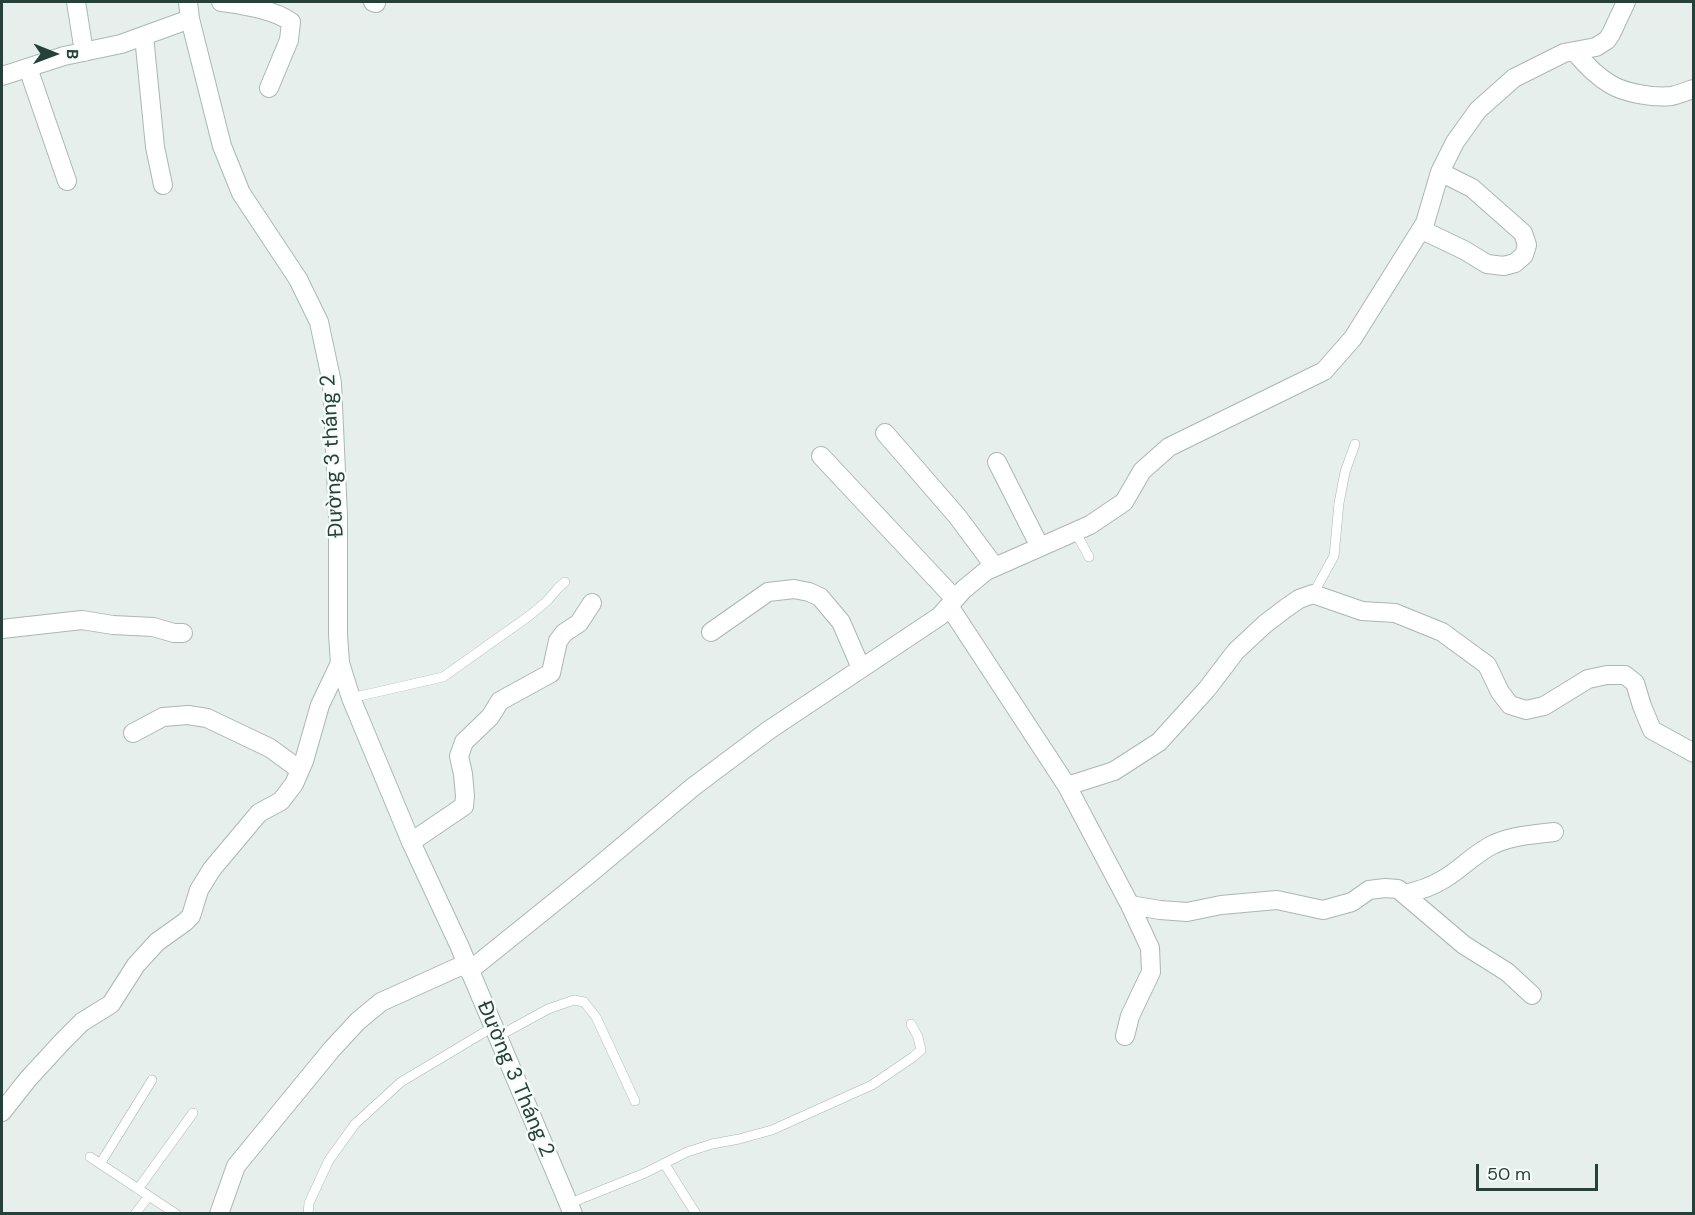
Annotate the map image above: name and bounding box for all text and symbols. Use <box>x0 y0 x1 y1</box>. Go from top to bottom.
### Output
north arrow <box>24 24 84 84</box>
text: B <box>62 49 83 60</box>
street label: Đường 3 tháng 2 <box>316 374 350 538</box>
street label: Đường 3 Tháng 2 <box>471 997 559 1161</box>
scale bar <box>1479 1152 1600 1190</box>
text: 50 m <box>1487 1162 1531 1186</box>

